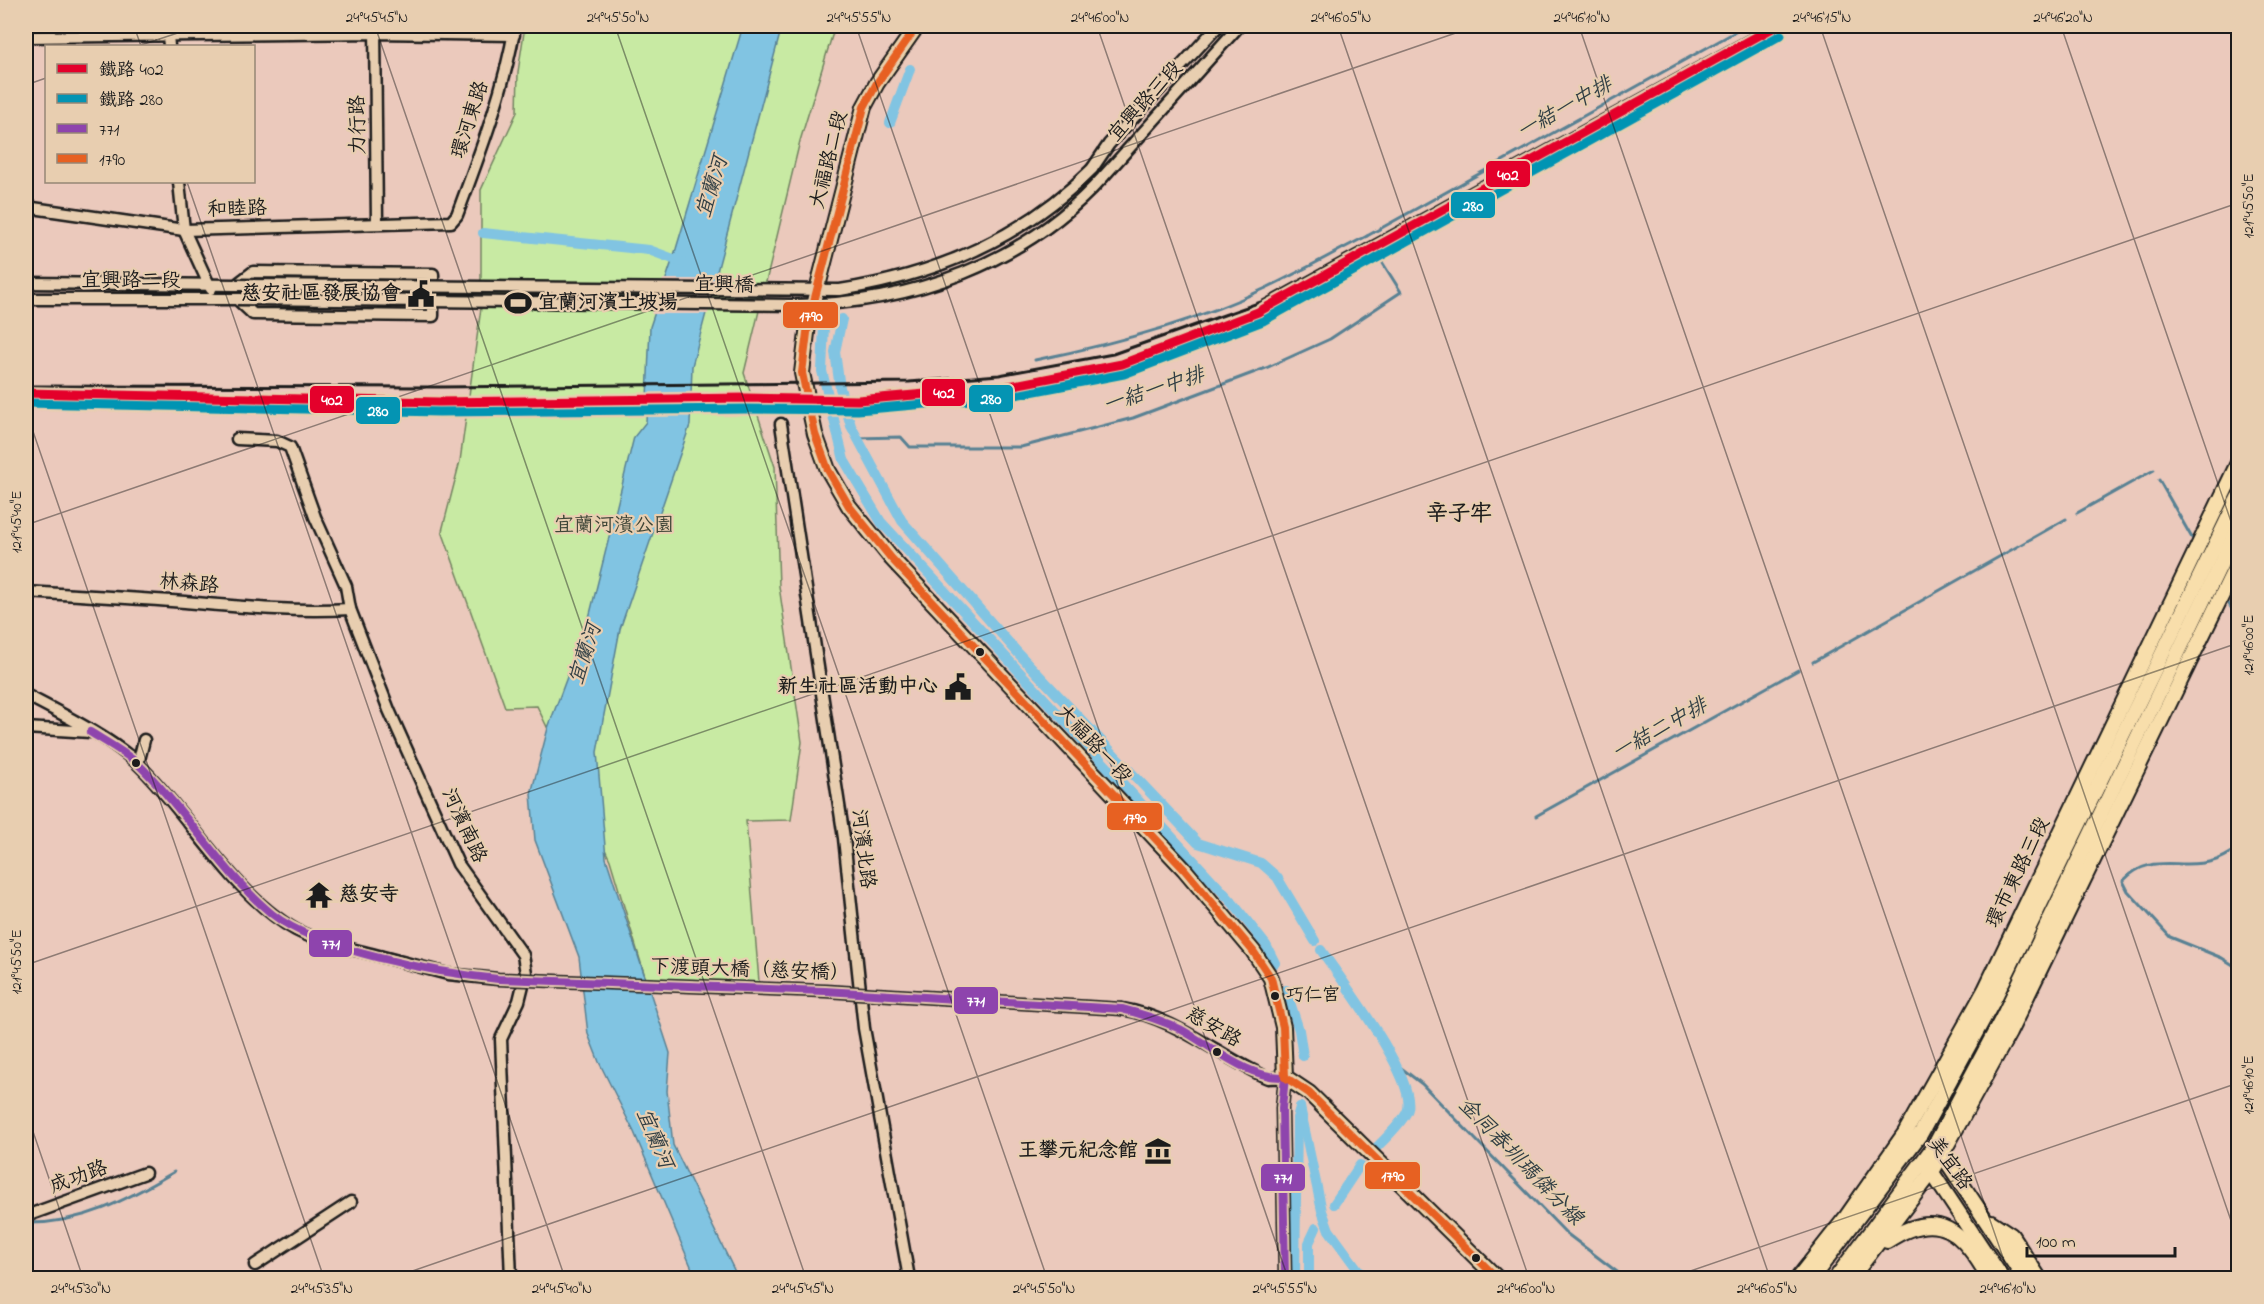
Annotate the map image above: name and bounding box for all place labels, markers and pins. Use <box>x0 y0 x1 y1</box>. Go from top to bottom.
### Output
public building icon: 慈安社區發展協會 <box>406 279 436 309</box>
place label: 慈安社區發展協會 <box>241 280 401 309</box>
sports icon: 宜蘭河濱土坡場 <box>503 288 533 318</box>
place label: 宜蘭河濱土坡場 <box>538 289 678 318</box>
unlabelled marker <box>974 646 986 658</box>
public building icon: 新生社區活動中心 <box>943 672 973 702</box>
place label: 新生社區活動中心 <box>778 673 938 702</box>
unlabelled marker <box>130 757 142 769</box>
temple icon: 慈安寺 <box>304 880 334 910</box>
place label: 慈安寺 <box>339 881 399 910</box>
place label: 巧仁宮 <box>1286 983 1340 1009</box>
marker: 巧仁宮 <box>1269 990 1281 1002</box>
unlabelled marker <box>1211 1046 1223 1058</box>
museum icon: 王攀元紀念館 <box>1143 1136 1173 1166</box>
place label: 王攀元紀念館 <box>1018 1137 1138 1166</box>
unlabelled marker <box>1470 1252 1482 1264</box>

